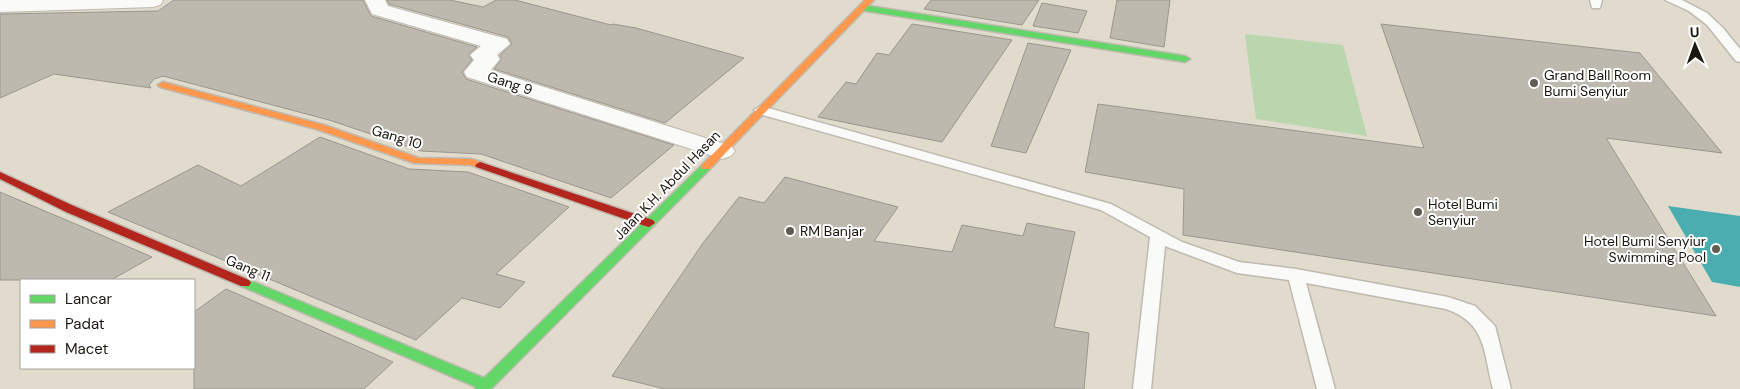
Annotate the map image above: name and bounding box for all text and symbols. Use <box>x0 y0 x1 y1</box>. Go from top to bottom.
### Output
north arrow <box>1670 20 1720 70</box>
text: U <box>1689 23 1700 41</box>
place label: Grand Ball Room Bumi Senyiur <box>1544 66 1651 100</box>
street label: Gang 9 <box>485 67 535 99</box>
marker: Grand Ball Room Bumi Senyiur <box>1528 77 1540 89</box>
street label: Gang 10 <box>370 121 424 153</box>
street label: Jalan K.H. Abdul Hasan <box>610 126 724 244</box>
place label: Hotel Bumi Senyiur <box>1428 195 1498 229</box>
marker: Hotel Bumi Senyiur <box>1412 206 1424 218</box>
place label: RM Banjar <box>800 222 864 240</box>
marker: RM Banjar <box>784 225 796 237</box>
place label: Hotel Bumi Senyiur Swimming Pool <box>1584 232 1706 266</box>
marker: Hotel Bumi Senyiur Swimming Pool <box>1710 243 1722 255</box>
street label: Gang 11 <box>223 251 273 285</box>
legend <box>20 279 195 369</box>
text: Lancar <box>65 289 112 309</box>
text: Padat <box>65 314 105 334</box>
text: Macet <box>65 339 109 359</box>

